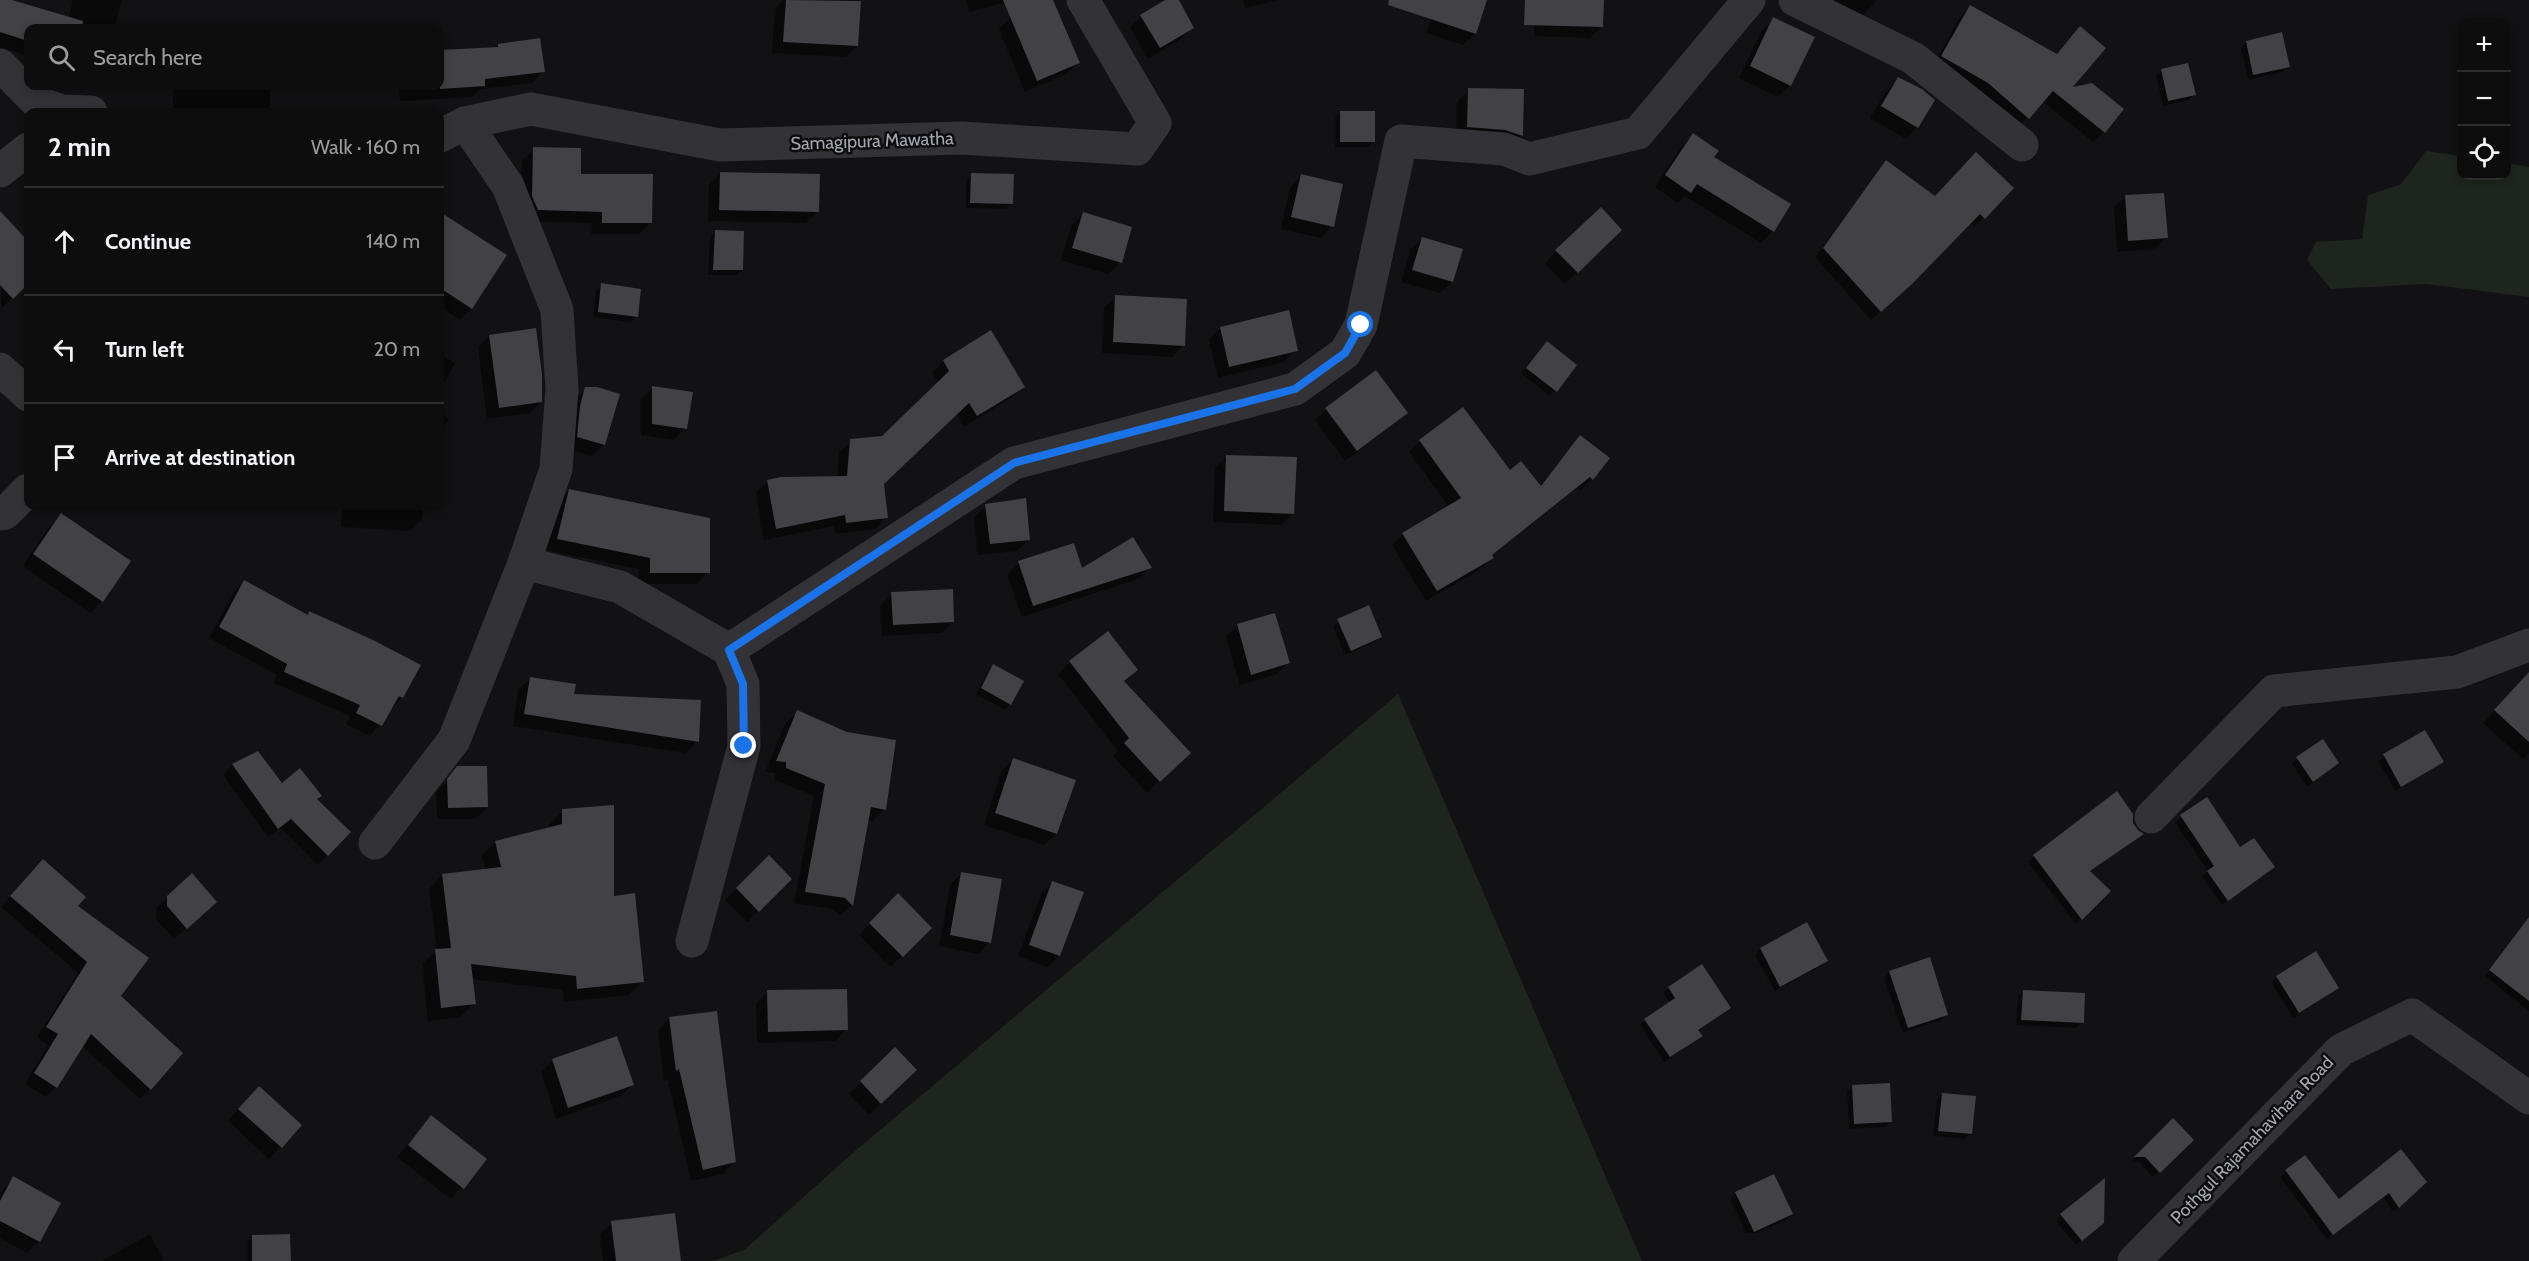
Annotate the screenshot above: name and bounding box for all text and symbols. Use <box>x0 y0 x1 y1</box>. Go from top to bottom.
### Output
map controls <box>2457 18 2511 180</box>
button: + <box>2457 18 2511 72</box>
search box <box>24 24 444 90</box>
icon: search <box>45 41 78 74</box>
text: Search here <box>93 44 202 71</box>
button: − <box>2457 72 2511 126</box>
button: locate <box>2457 126 2511 180</box>
street label: Samagipura Mawatha <box>790 127 954 155</box>
text: 2 min <box>48 131 111 163</box>
text: Walk · 160 m <box>311 135 420 159</box>
icon: ahead <box>48 225 81 258</box>
text: Continue <box>105 228 191 255</box>
text: 140 m <box>366 229 420 253</box>
route start <box>1347 311 1373 337</box>
icon: left <box>48 333 81 366</box>
text: Turn left <box>105 336 184 363</box>
text: 20 m <box>374 337 420 361</box>
icon: arrive <box>48 441 81 474</box>
text: Arrive at destination <box>105 444 295 471</box>
route end <box>730 732 756 758</box>
street label: Pothgul Rajamahavihara Road <box>2166 1051 2338 1229</box>

